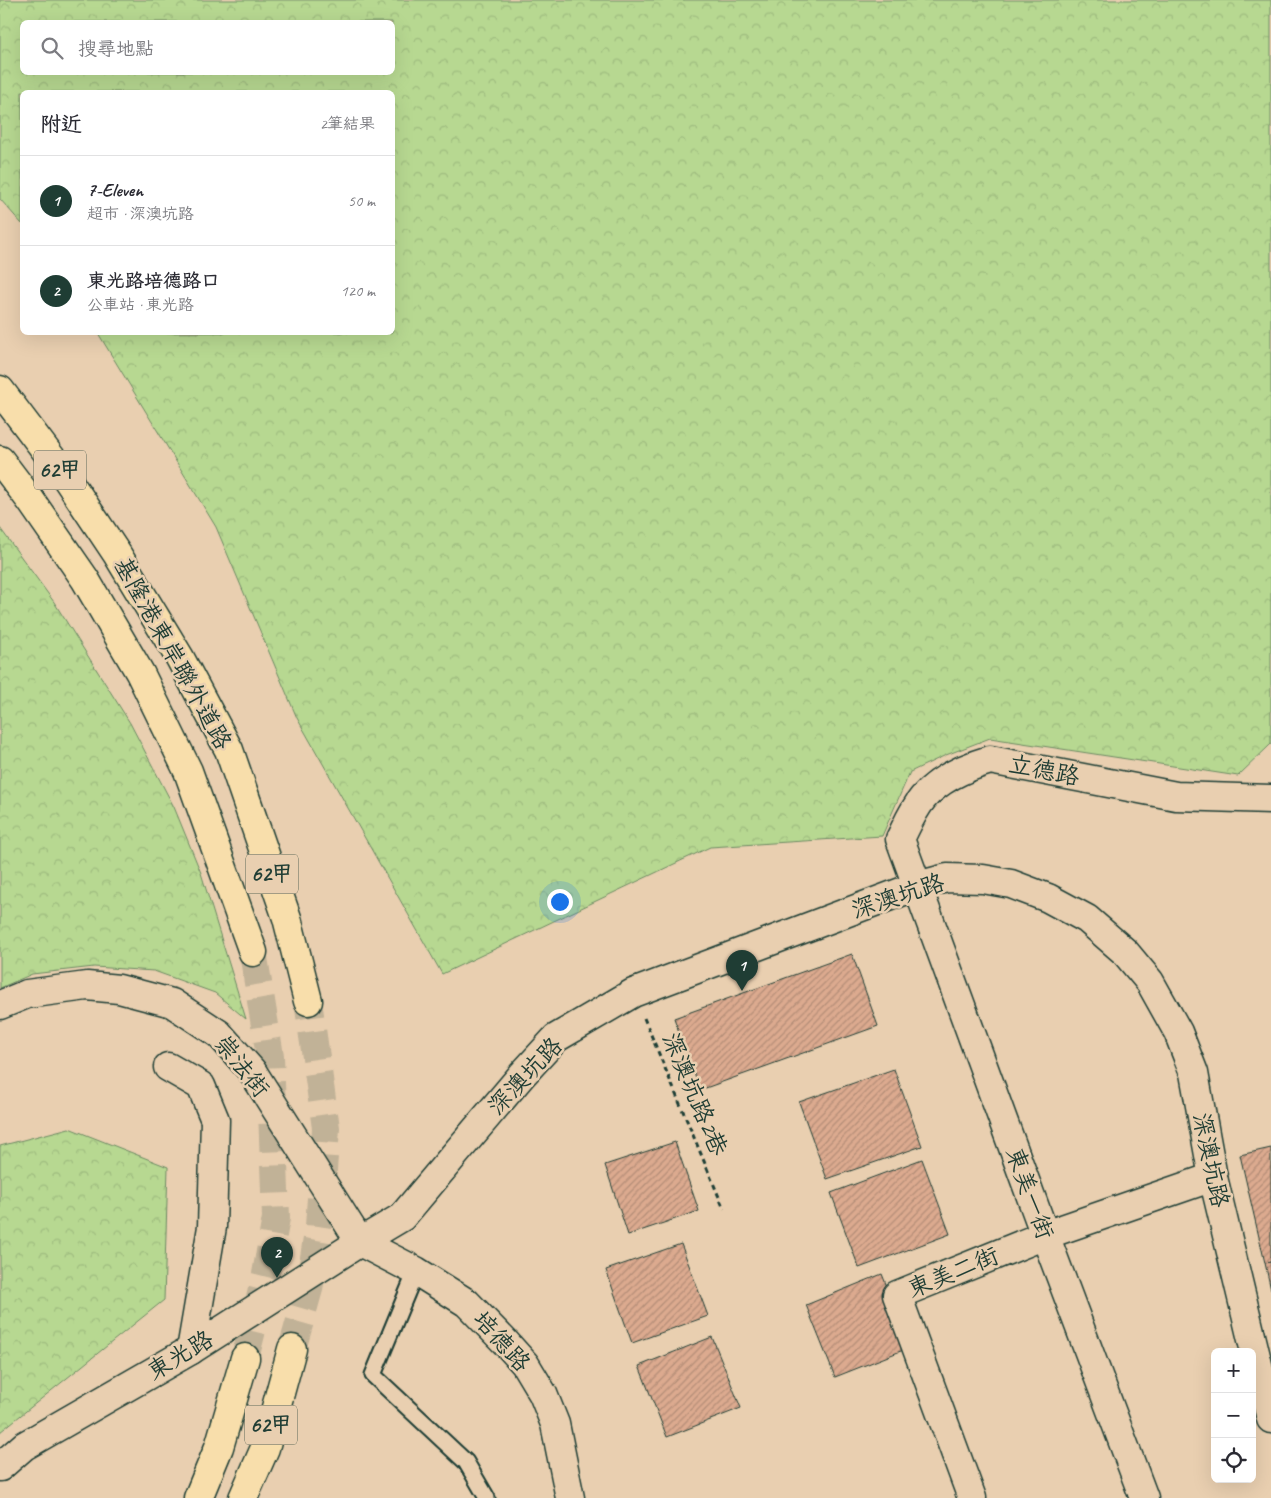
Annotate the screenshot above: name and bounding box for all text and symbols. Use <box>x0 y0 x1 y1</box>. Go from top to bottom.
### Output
search box <box>20 20 395 75</box>
icon: search <box>38 34 66 62</box>
text: 搜尋地點 <box>78 37 154 61</box>
text: 附近 <box>40 111 82 137</box>
text: 2筆結果 <box>320 114 375 134</box>
text: 7-Eleven <box>87 178 143 202</box>
text: 1 <box>52 191 60 211</box>
text: 50 m <box>348 191 375 211</box>
text: 超市 · 深澳坑路 <box>87 204 194 224</box>
text: 東光路培德路口 <box>87 269 220 293</box>
text: 2 <box>52 281 60 301</box>
text: 120 m <box>341 281 375 301</box>
text: 公車站 · 東光路 <box>87 295 194 315</box>
road number: 62甲 <box>34 450 86 490</box>
street label: 基隆港東岸聯外道路 <box>108 551 238 755</box>
street label: 立德路 <box>1006 748 1082 792</box>
road number: 62甲 <box>246 854 298 894</box>
street label: 深澳坑路 <box>848 867 948 925</box>
your location <box>547 889 573 915</box>
pin: 1 <box>726 950 758 991</box>
street label: 深澳坑路2巷 <box>656 1028 734 1160</box>
street label: 崇法街 <box>208 1029 276 1103</box>
street label: 深澳坑路 <box>481 1031 569 1121</box>
street label: 深澳坑路 <box>1186 1110 1236 1210</box>
street label: 東美一街 <box>999 1143 1061 1243</box>
pin: 2 <box>261 1237 293 1278</box>
street label: 東美二街 <box>903 1240 1003 1304</box>
street label: 培德路 <box>467 1304 537 1378</box>
street label: 東光路 <box>141 1324 219 1386</box>
map controls <box>1211 1348 1256 1483</box>
button: + <box>1211 1348 1256 1393</box>
button: − <box>1211 1393 1256 1438</box>
road number: 62甲 <box>245 1406 297 1444</box>
button: locate <box>1211 1438 1256 1483</box>

